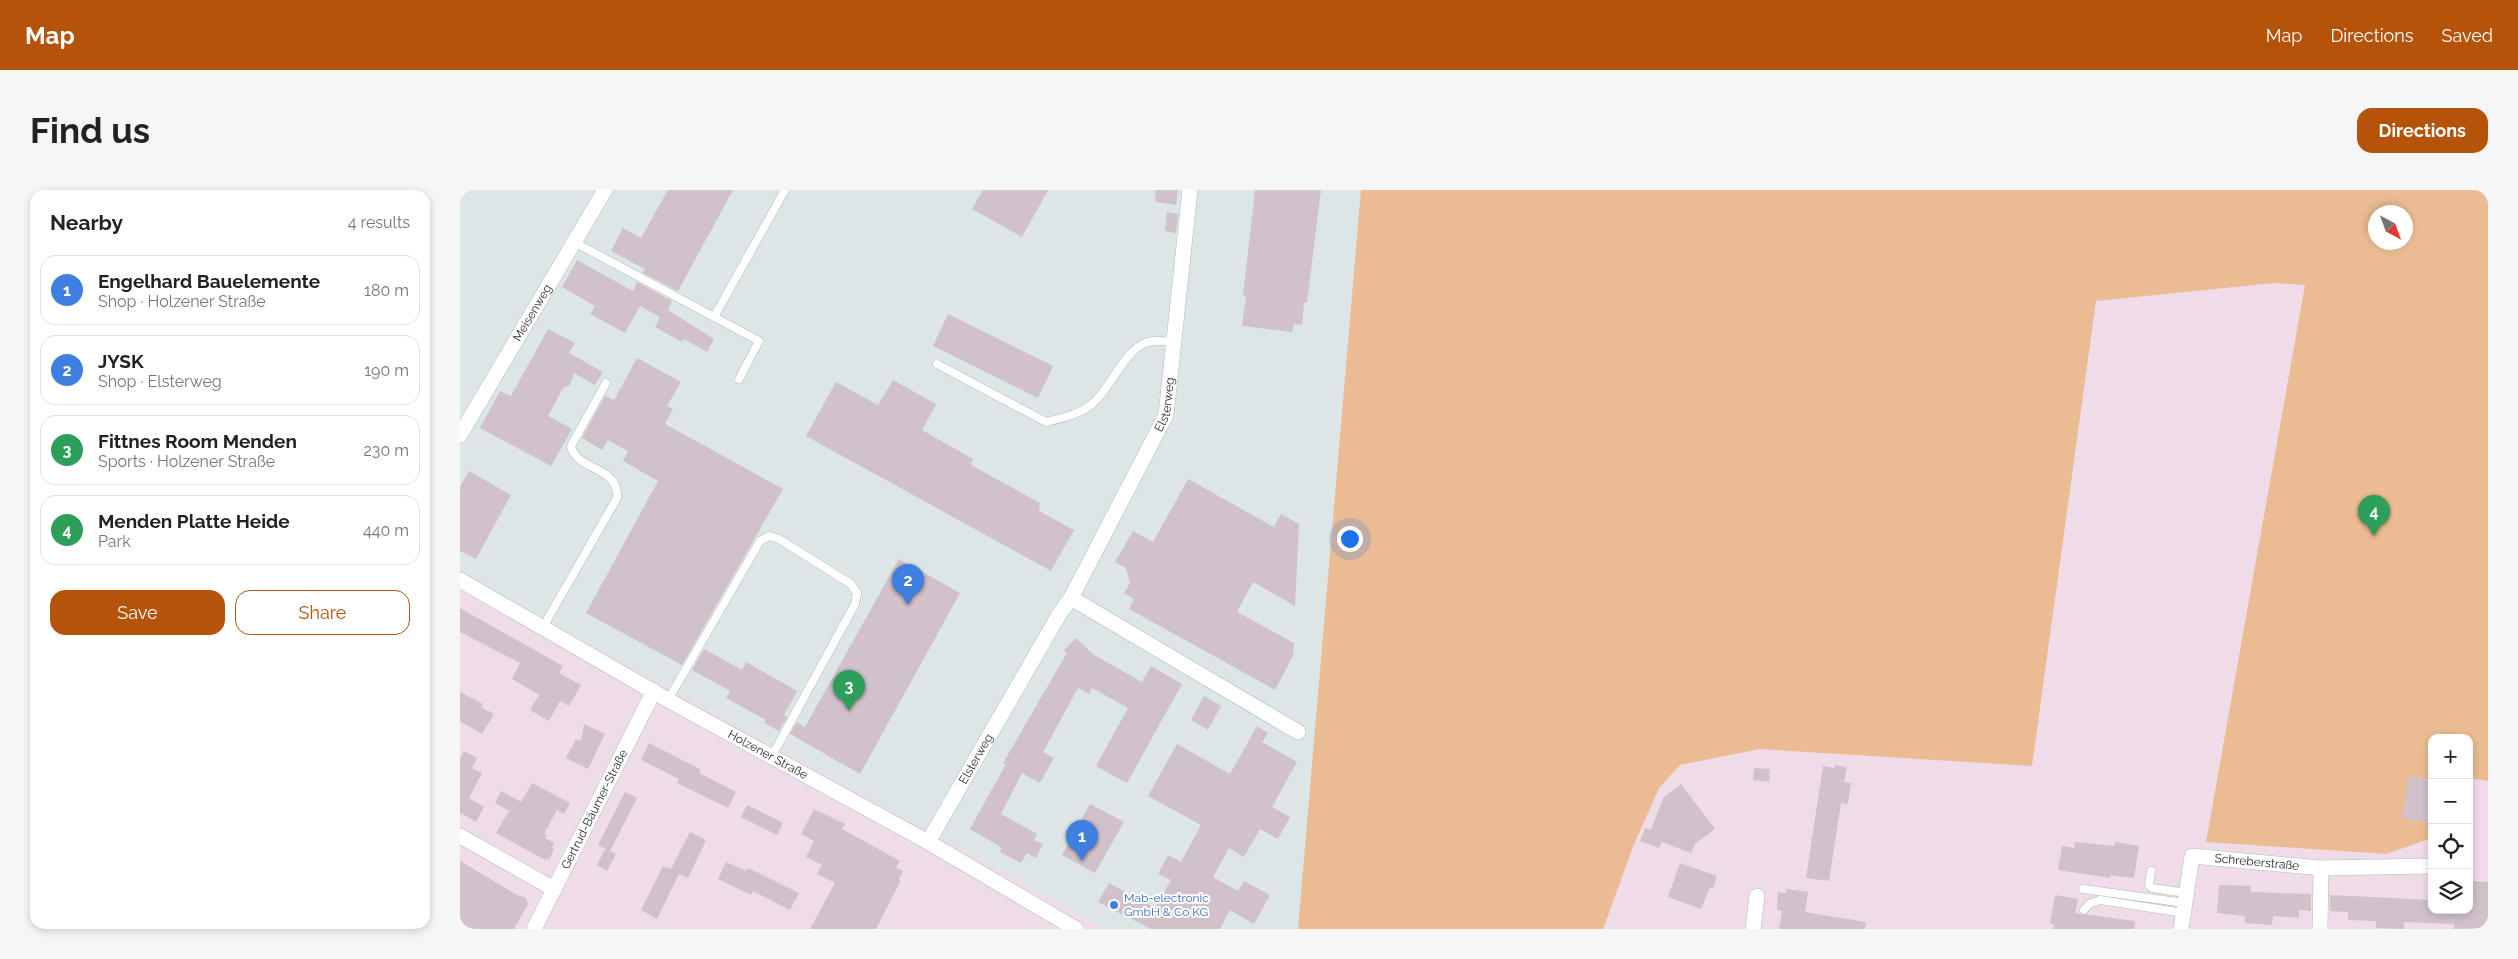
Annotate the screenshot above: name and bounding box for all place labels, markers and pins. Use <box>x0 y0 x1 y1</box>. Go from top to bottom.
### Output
pin: 4 <box>2358 495 2390 536</box>
pin: 2 <box>892 564 924 605</box>
pin: 3 <box>833 670 865 711</box>
pin: 1 <box>1066 820 1098 861</box>
place label: Mab-electronic GmbH & Co KG <box>1124 891 1209 919</box>
marker: Mab-electronic GmbH & Co KG <box>1108 899 1120 911</box>

